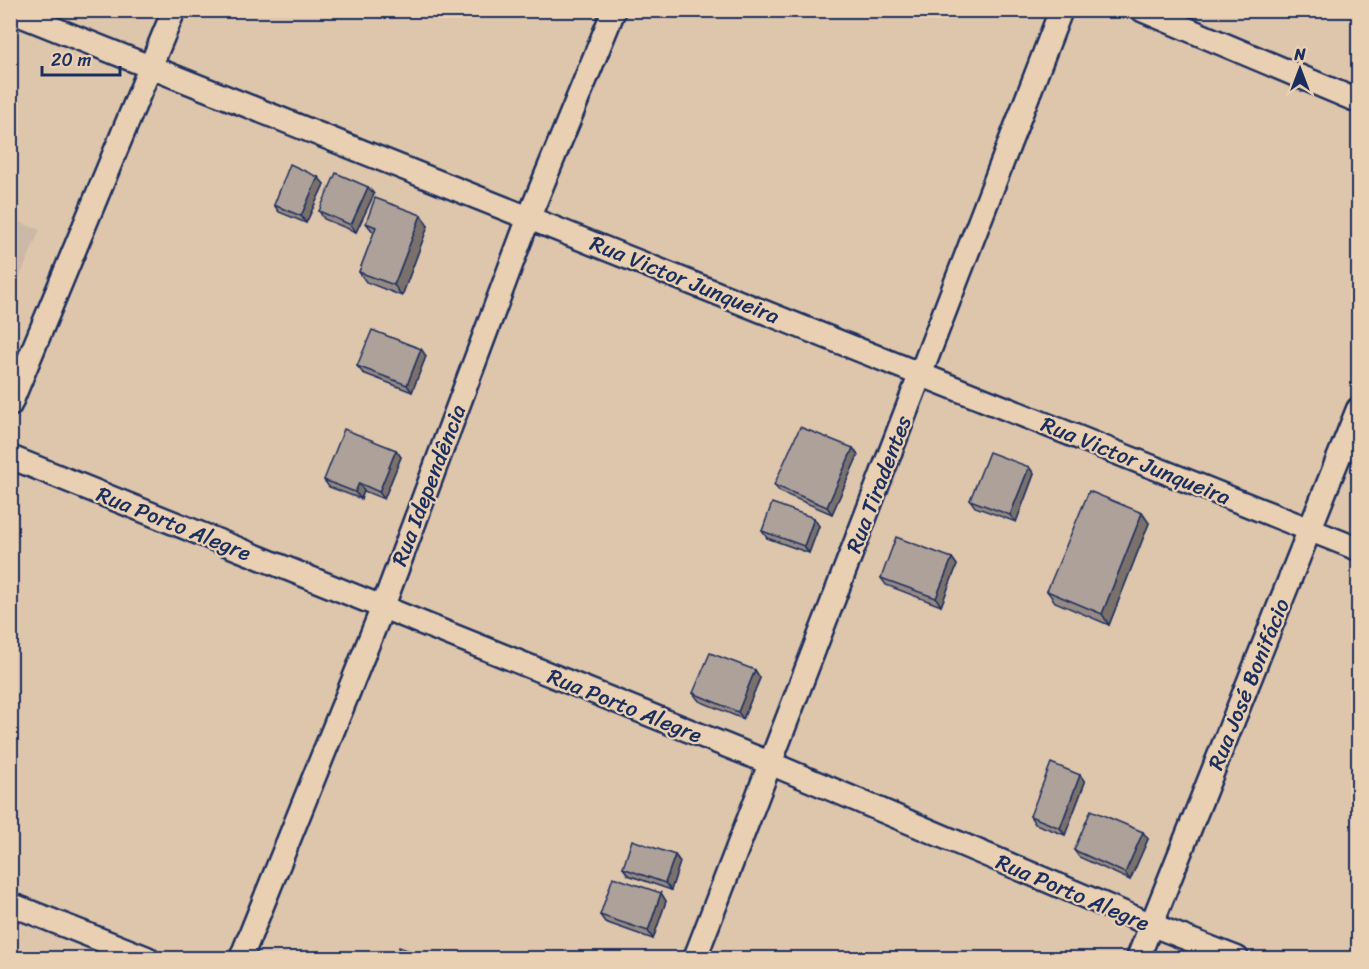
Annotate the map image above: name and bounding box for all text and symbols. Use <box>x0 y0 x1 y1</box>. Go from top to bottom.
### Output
scale bar <box>42 39 120 77</box>
north arrow <box>1270 39 1330 99</box>
text: N <box>1293 40 1306 69</box>
text: 20 m <box>51 44 91 76</box>
street label: Rua Victor Junqueira <box>584 224 786 335</box>
street label: Rua Idependência <box>380 399 477 572</box>
street label: Rua Victor Junqueira <box>1035 405 1237 516</box>
street label: Rua Tiradentes <box>834 409 923 559</box>
street label: Rua Porto Alegre <box>90 475 258 572</box>
street label: Rua José Bonifácio <box>1196 592 1301 776</box>
street label: Rua Porto Alegre <box>541 657 709 754</box>
street label: Rua Porto Alegre <box>990 842 1156 943</box>

